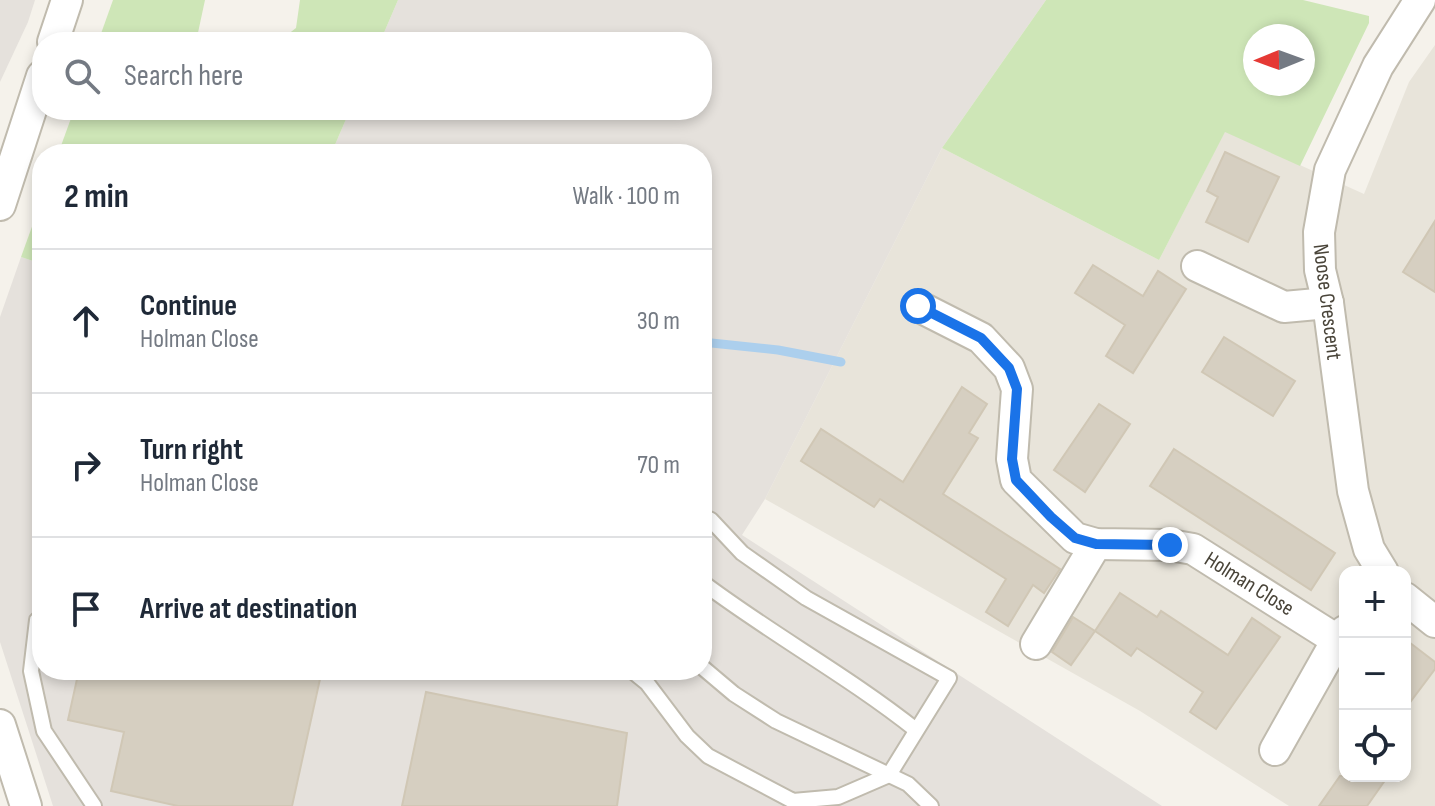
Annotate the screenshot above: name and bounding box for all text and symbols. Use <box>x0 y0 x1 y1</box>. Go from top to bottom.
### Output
north arrow <box>1243 24 1315 96</box>
search box <box>32 32 712 120</box>
icon: search <box>60 54 104 98</box>
text: Search here <box>124 58 243 94</box>
text: 2 min <box>64 176 129 217</box>
text: Walk · 100 m <box>572 181 680 212</box>
street label: Noose Crescent <box>1306 242 1348 362</box>
text: Continue <box>140 288 237 324</box>
route start <box>900 288 936 324</box>
icon: ahead <box>64 299 108 343</box>
text: 30 m <box>637 306 680 337</box>
text: Holman Close <box>140 324 259 355</box>
text: Turn right <box>140 432 243 468</box>
icon: right <box>64 443 108 487</box>
text: 70 m <box>637 450 680 481</box>
text: Holman Close <box>140 468 259 499</box>
route end <box>1152 527 1188 563</box>
street label: Holman Close <box>1199 546 1299 622</box>
map controls <box>1339 566 1411 782</box>
button: + <box>1339 566 1411 638</box>
icon: arrive <box>64 587 108 631</box>
text: Arrive at destination <box>140 591 357 627</box>
button: − <box>1339 638 1411 710</box>
button: locate <box>1339 710 1411 782</box>

